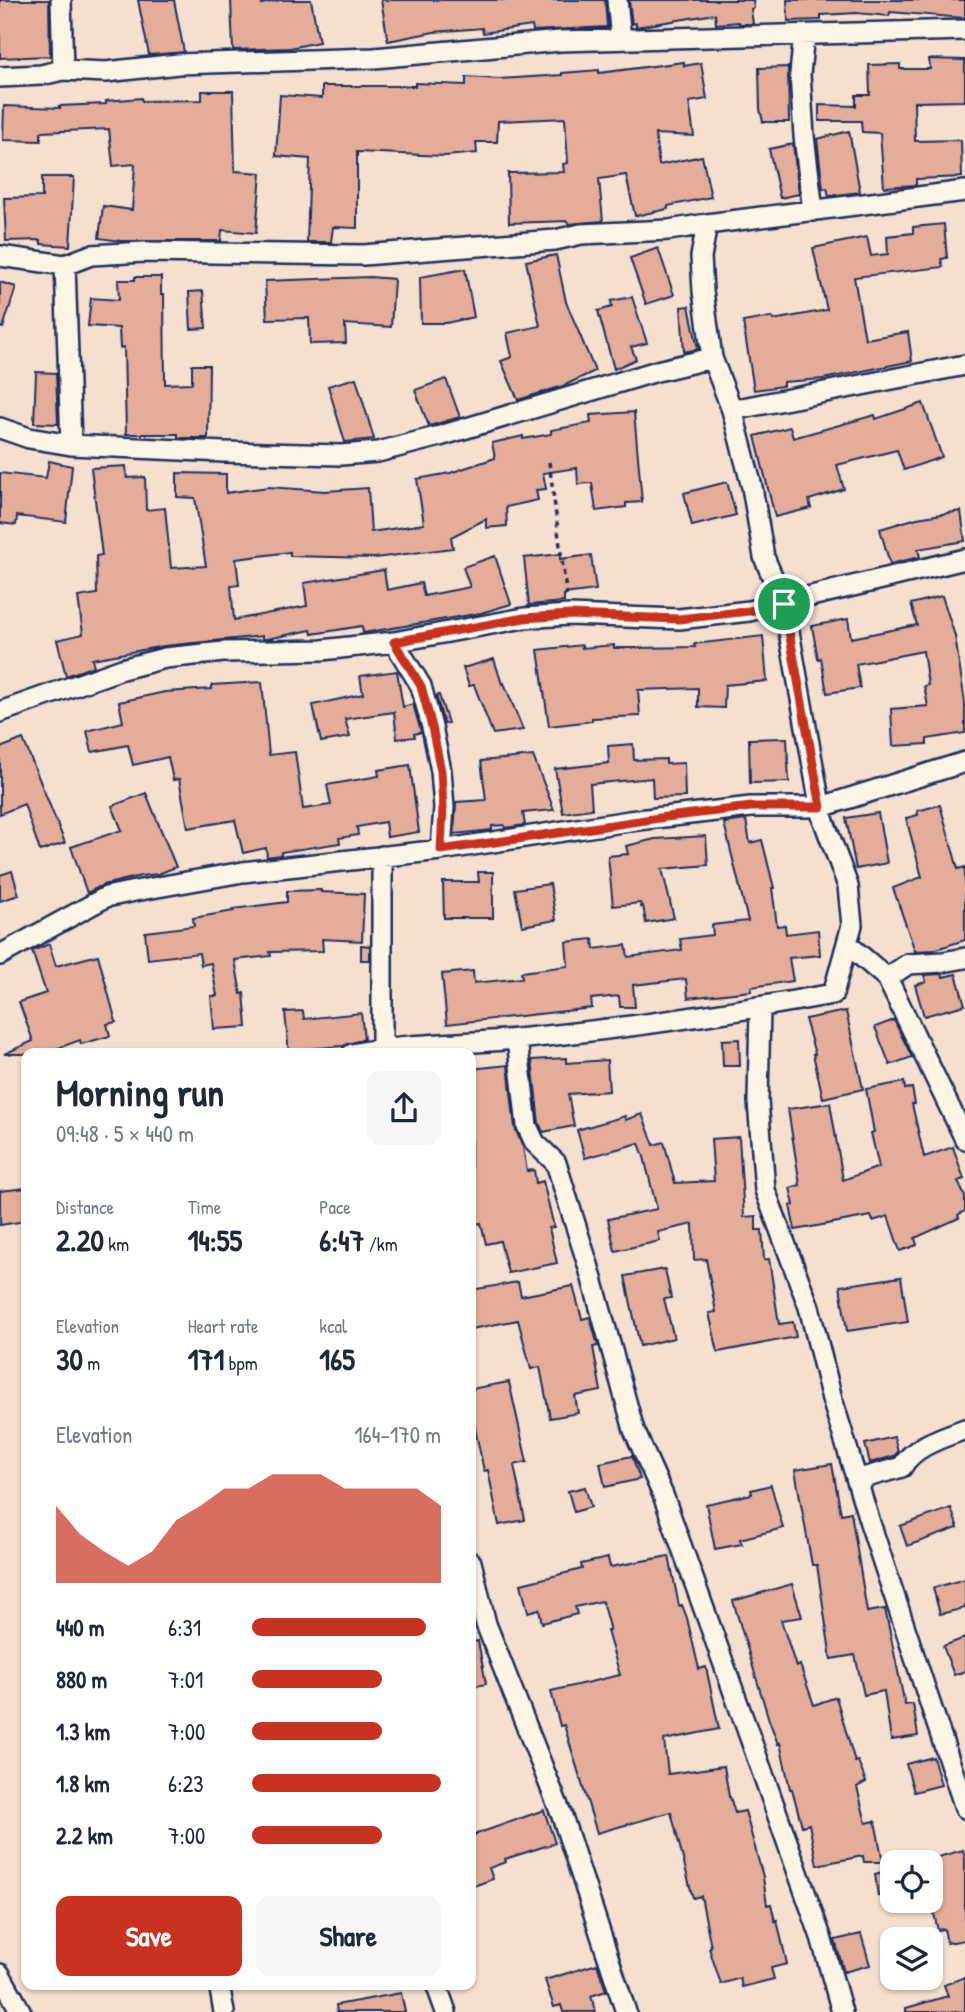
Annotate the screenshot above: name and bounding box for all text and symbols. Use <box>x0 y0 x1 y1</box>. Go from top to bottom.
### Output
pin <box>754 574 814 634</box>
icon: arrive <box>765 585 803 623</box>
text: Morning run <box>56 1066 224 1118</box>
button: share <box>367 1071 441 1145</box>
text: 09:48 · 5 × 440 m <box>56 1118 194 1149</box>
text: Distance <box>56 1194 114 1220</box>
text: Time <box>188 1194 221 1220</box>
text: Pace <box>319 1194 351 1220</box>
text: 2.20 <box>56 1220 104 1260</box>
text: 14:55 <box>188 1220 242 1260</box>
text: 6:47 <box>319 1220 364 1260</box>
text: km <box>104 1231 129 1257</box>
text: /km <box>364 1231 398 1257</box>
text: Elevation <box>56 1313 119 1339</box>
text: Heart rate <box>188 1313 259 1339</box>
text: kcal <box>319 1313 347 1339</box>
text: 30 <box>56 1339 83 1379</box>
text: 171 <box>188 1339 224 1379</box>
text: 165 <box>319 1339 355 1379</box>
text: m <box>83 1350 100 1376</box>
text: bpm <box>224 1350 258 1376</box>
text: Elevation <box>56 1419 132 1450</box>
text: 164–170 m <box>354 1419 441 1450</box>
text: 440 m <box>56 1612 104 1643</box>
text: 6:31 <box>168 1612 201 1643</box>
text: 880 m <box>56 1664 107 1695</box>
text: 7:01 <box>168 1664 203 1695</box>
text: 1.3 km <box>56 1716 110 1747</box>
text: 7:00 <box>168 1716 205 1747</box>
text: 1.8 km <box>56 1768 110 1799</box>
text: 6:23 <box>168 1768 204 1799</box>
text: 2.2 km <box>56 1820 113 1851</box>
text: 7:00 <box>168 1820 205 1851</box>
map controls <box>880 1850 943 1990</box>
button: locate <box>880 1850 943 1913</box>
button: Save <box>56 1896 242 1976</box>
button: Share <box>256 1896 441 1976</box>
button: layers <box>880 1927 943 1990</box>

